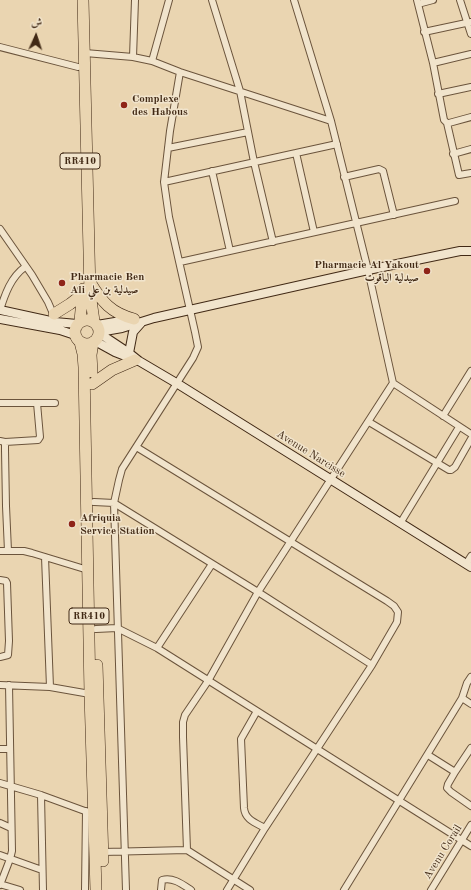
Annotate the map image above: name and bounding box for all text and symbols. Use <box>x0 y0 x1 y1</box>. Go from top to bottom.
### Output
north arrow <box>16 16 56 56</box>
text: ش <box>31 18 42 29</box>
place label: Complexe des Habous <box>132 92 188 118</box>
marker: Complexe des Habous <box>119 100 129 110</box>
road number: RR410 <box>60 153 100 169</box>
place label: Pharmacie Al Yakout صيدلية الياقوت <box>314 258 419 284</box>
marker: Pharmacie Al Yakout صيدلية الياقوت <box>422 266 432 276</box>
place label: Pharmacie Ben Ali صيدلية بن علي <box>70 270 144 296</box>
marker: Pharmacie Ben Ali صيدلية بن علي <box>57 278 67 288</box>
street label: Avenue Narcisse <box>274 428 348 480</box>
place label: Afriquia Service Station <box>80 511 155 537</box>
marker: Afriquia Service Station <box>67 519 77 529</box>
road number: RR410 <box>69 608 109 624</box>
street label: Avenu Corail <box>421 822 465 882</box>

